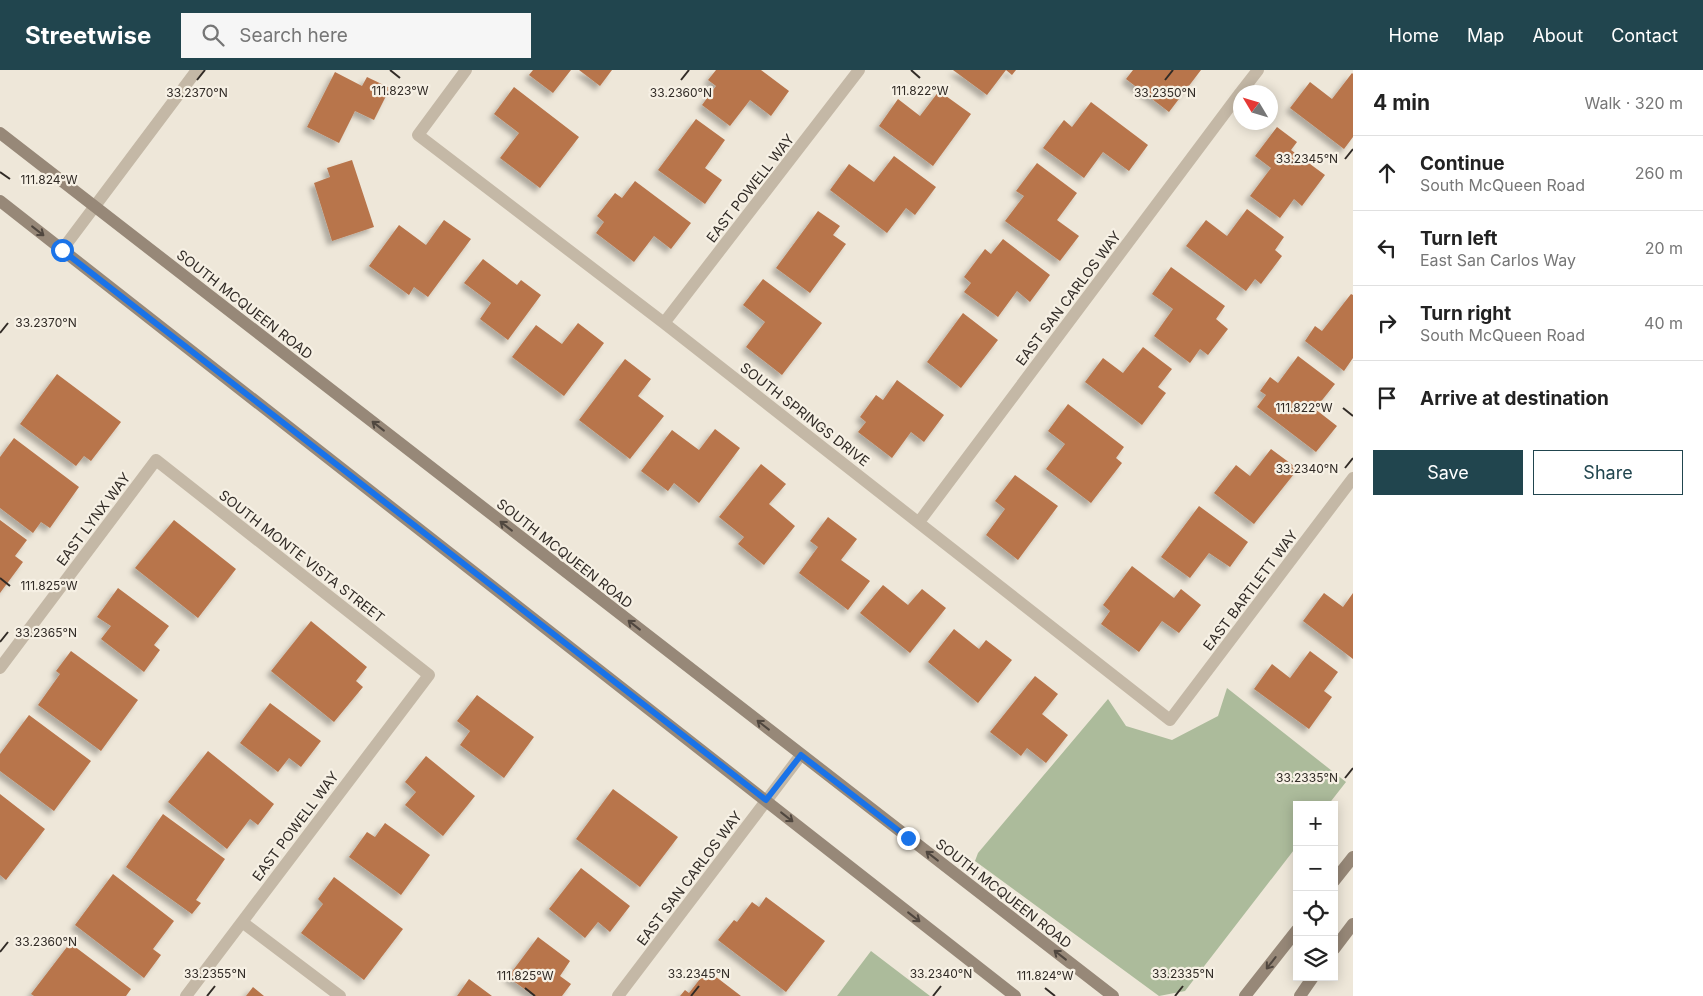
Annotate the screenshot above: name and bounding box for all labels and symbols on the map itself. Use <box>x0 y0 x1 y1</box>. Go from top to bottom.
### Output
text: 111.823°W <box>371 83 429 98</box>
text: 111.822°W <box>891 83 949 98</box>
text: 33.2370°N <box>166 85 228 100</box>
text: 33.2360°N <box>650 85 712 100</box>
text: 33.2350°N <box>1134 85 1196 100</box>
north arrow <box>1233 85 1278 130</box>
street label: EAST POWELL WAY <box>702 130 798 246</box>
text: 33.2345°N <box>1276 151 1338 166</box>
text: 111.824°W <box>20 172 78 187</box>
one-way arrow <box>32 226 45 237</box>
street label: EAST SAN CARLOS WAY <box>1012 227 1124 369</box>
route start <box>51 239 74 262</box>
street label: SOUTH MCQUEEN ROAD <box>174 246 316 362</box>
text: 33.2370°N <box>15 315 77 330</box>
street label: SOUTH SPRINGS DRIVE <box>737 358 873 470</box>
text: 111.822°W <box>1275 400 1333 415</box>
one-way arrow <box>371 421 384 432</box>
text: 33.2340°N <box>1276 461 1338 476</box>
street label: EAST LYNX WAY <box>52 469 134 569</box>
street label: SOUTH MONTE VISTA STREET <box>216 486 388 626</box>
street label: SOUTH MCQUEEN ROAD <box>494 495 636 611</box>
one-way arrow <box>500 520 513 531</box>
street label: EAST BARTLETT WAY <box>1199 526 1301 654</box>
text: 111.825°W <box>20 578 78 593</box>
one-way arrow <box>628 620 641 631</box>
text: 33.2365°N <box>15 625 77 640</box>
one-way arrow <box>757 719 770 730</box>
street label: EAST POWELL WAY <box>248 767 342 884</box>
text: 33.2335°N <box>1276 770 1338 785</box>
street label: EAST SAN CARLOS WAY <box>633 807 745 949</box>
one-way arrow <box>780 811 793 822</box>
route end <box>897 827 920 850</box>
street label: SOUTH MCQUEEN ROAD <box>933 835 1075 951</box>
one-way arrow <box>925 851 939 861</box>
one-way arrow <box>907 912 920 923</box>
text: 33.2360°N <box>15 934 77 949</box>
one-way arrow <box>1054 950 1067 961</box>
one-way arrow <box>1266 956 1276 970</box>
text: 33.2355°N <box>184 966 246 981</box>
text: 33.2345°N <box>668 966 730 981</box>
text: 33.2340°N <box>910 966 972 981</box>
text: 33.2335°N <box>1152 966 1214 981</box>
text: 111.825°W <box>496 968 554 983</box>
text: 111.824°W <box>1016 968 1074 983</box>

